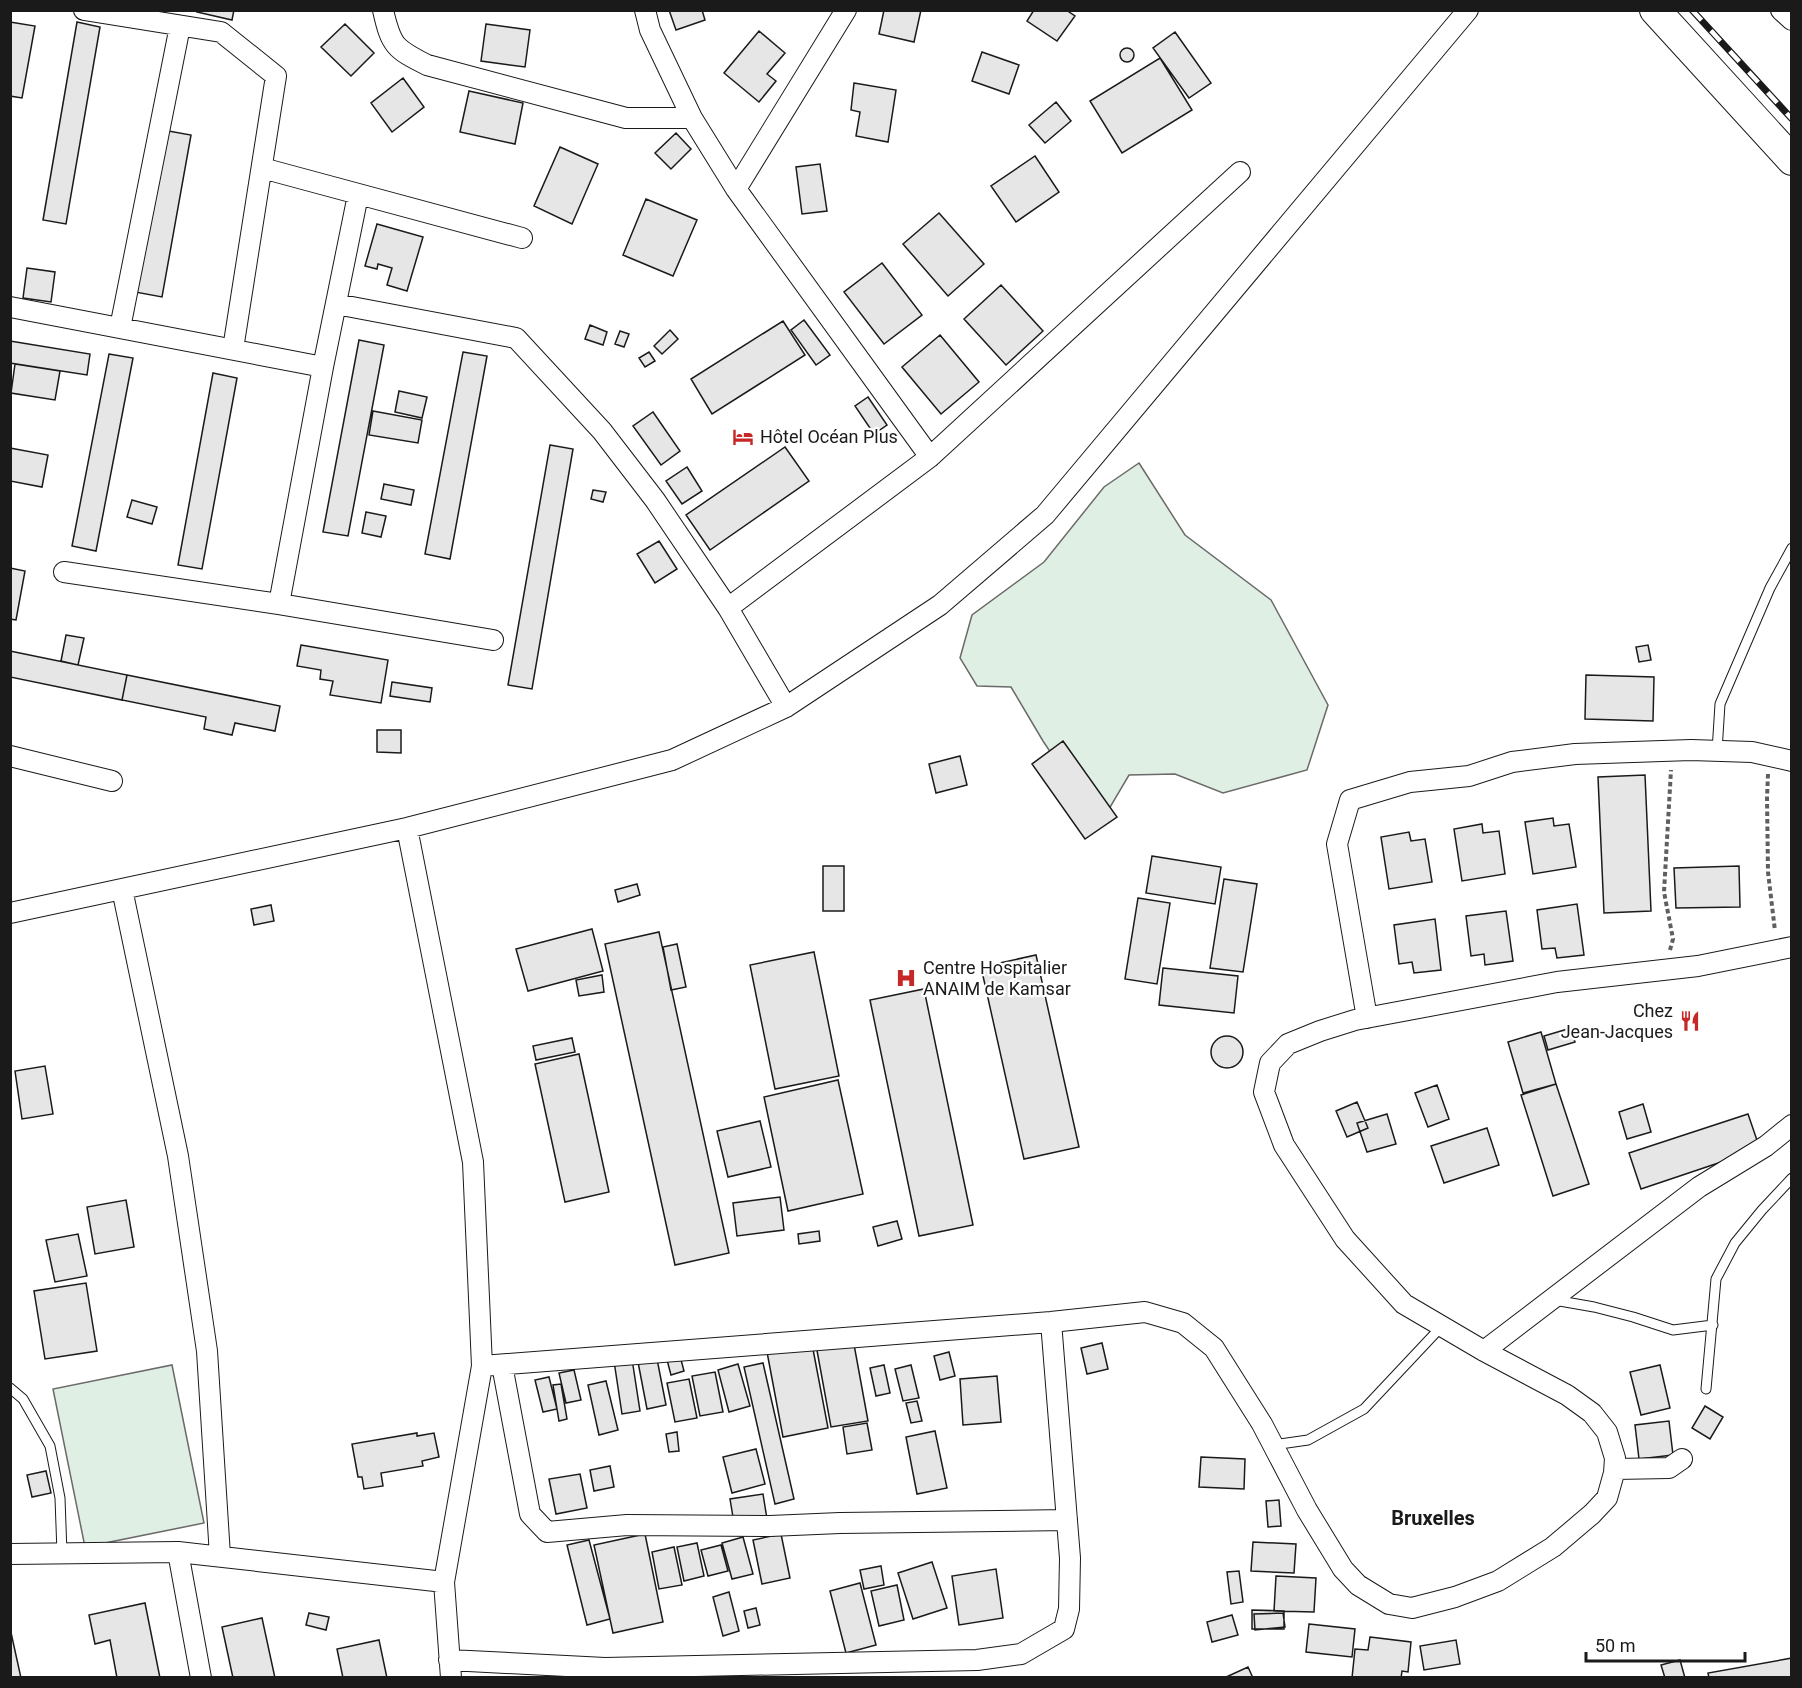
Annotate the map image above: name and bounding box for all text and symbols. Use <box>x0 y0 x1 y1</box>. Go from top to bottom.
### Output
hotel icon: Hôtel Océan Plus <box>731 425 755 449</box>
place label: Hôtel Océan Plus <box>760 426 898 447</box>
place label: Centre Hospitalier ANAIM de Kamsar <box>923 957 1071 999</box>
hospital icon: Centre Hospitalier ANAIM de Kamsar <box>894 966 918 990</box>
place label: Chez Jean-Jacques <box>1561 1000 1673 1042</box>
restaurant icon: Chez Jean-Jacques <box>1678 1009 1702 1033</box>
district label: Bruxelles <box>1391 1506 1475 1530</box>
scale bar <box>1586 1625 1745 1663</box>
text: 50 m <box>1595 1635 1635 1656</box>

